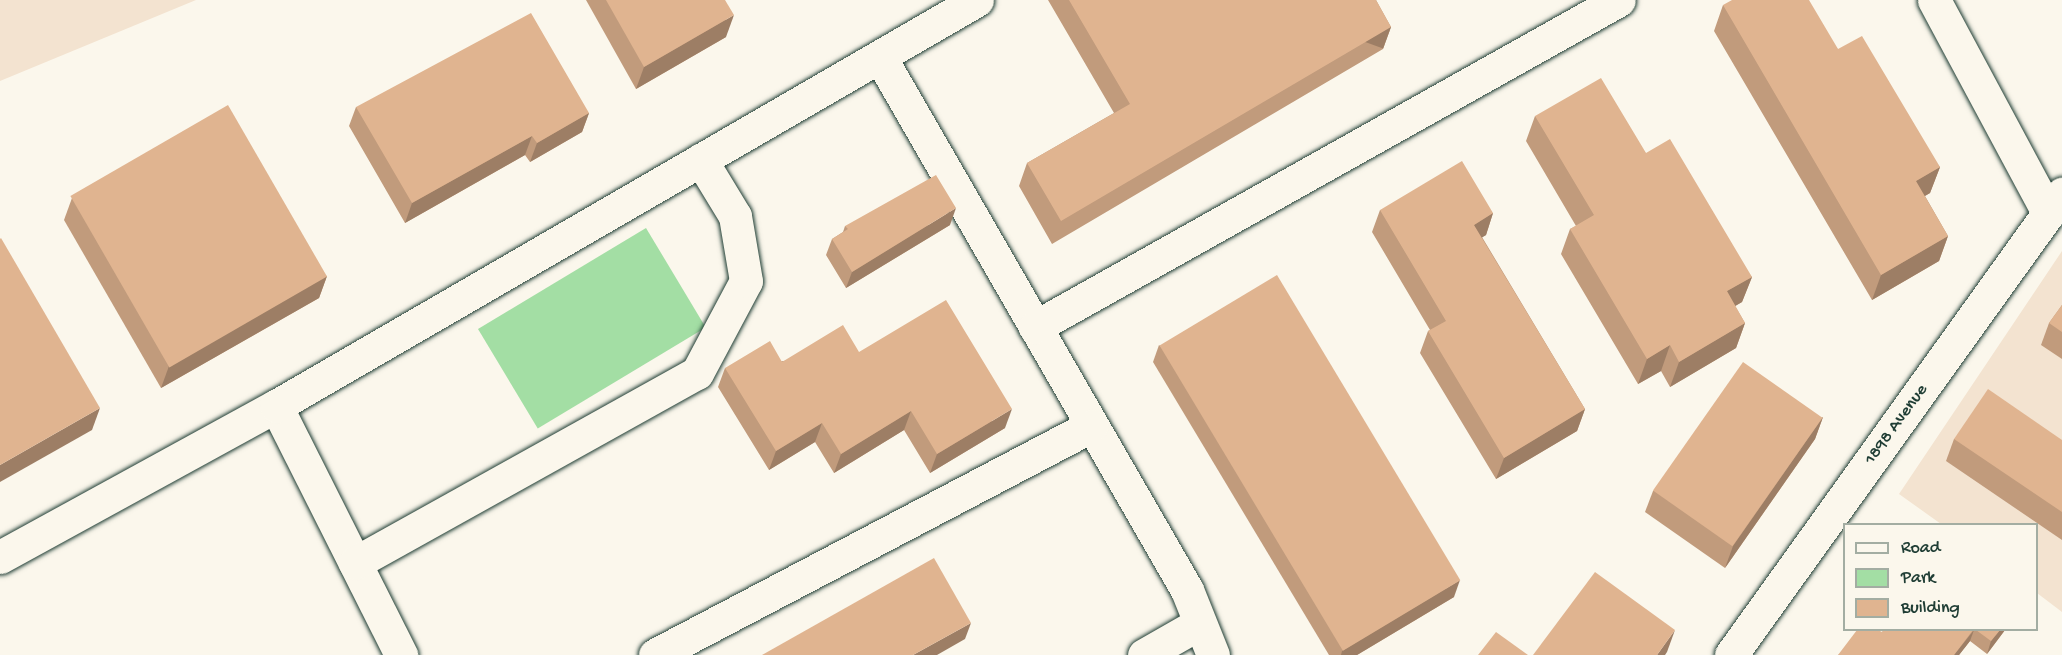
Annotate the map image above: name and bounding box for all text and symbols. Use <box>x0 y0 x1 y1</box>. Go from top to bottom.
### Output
street label: 1898 Avenue <box>1861 380 1933 470</box>
legend <box>1843 523 2038 631</box>
text: Road <box>1901 538 1940 559</box>
text: Park <box>1901 568 1935 589</box>
text: Building <box>1901 598 1960 619</box>

